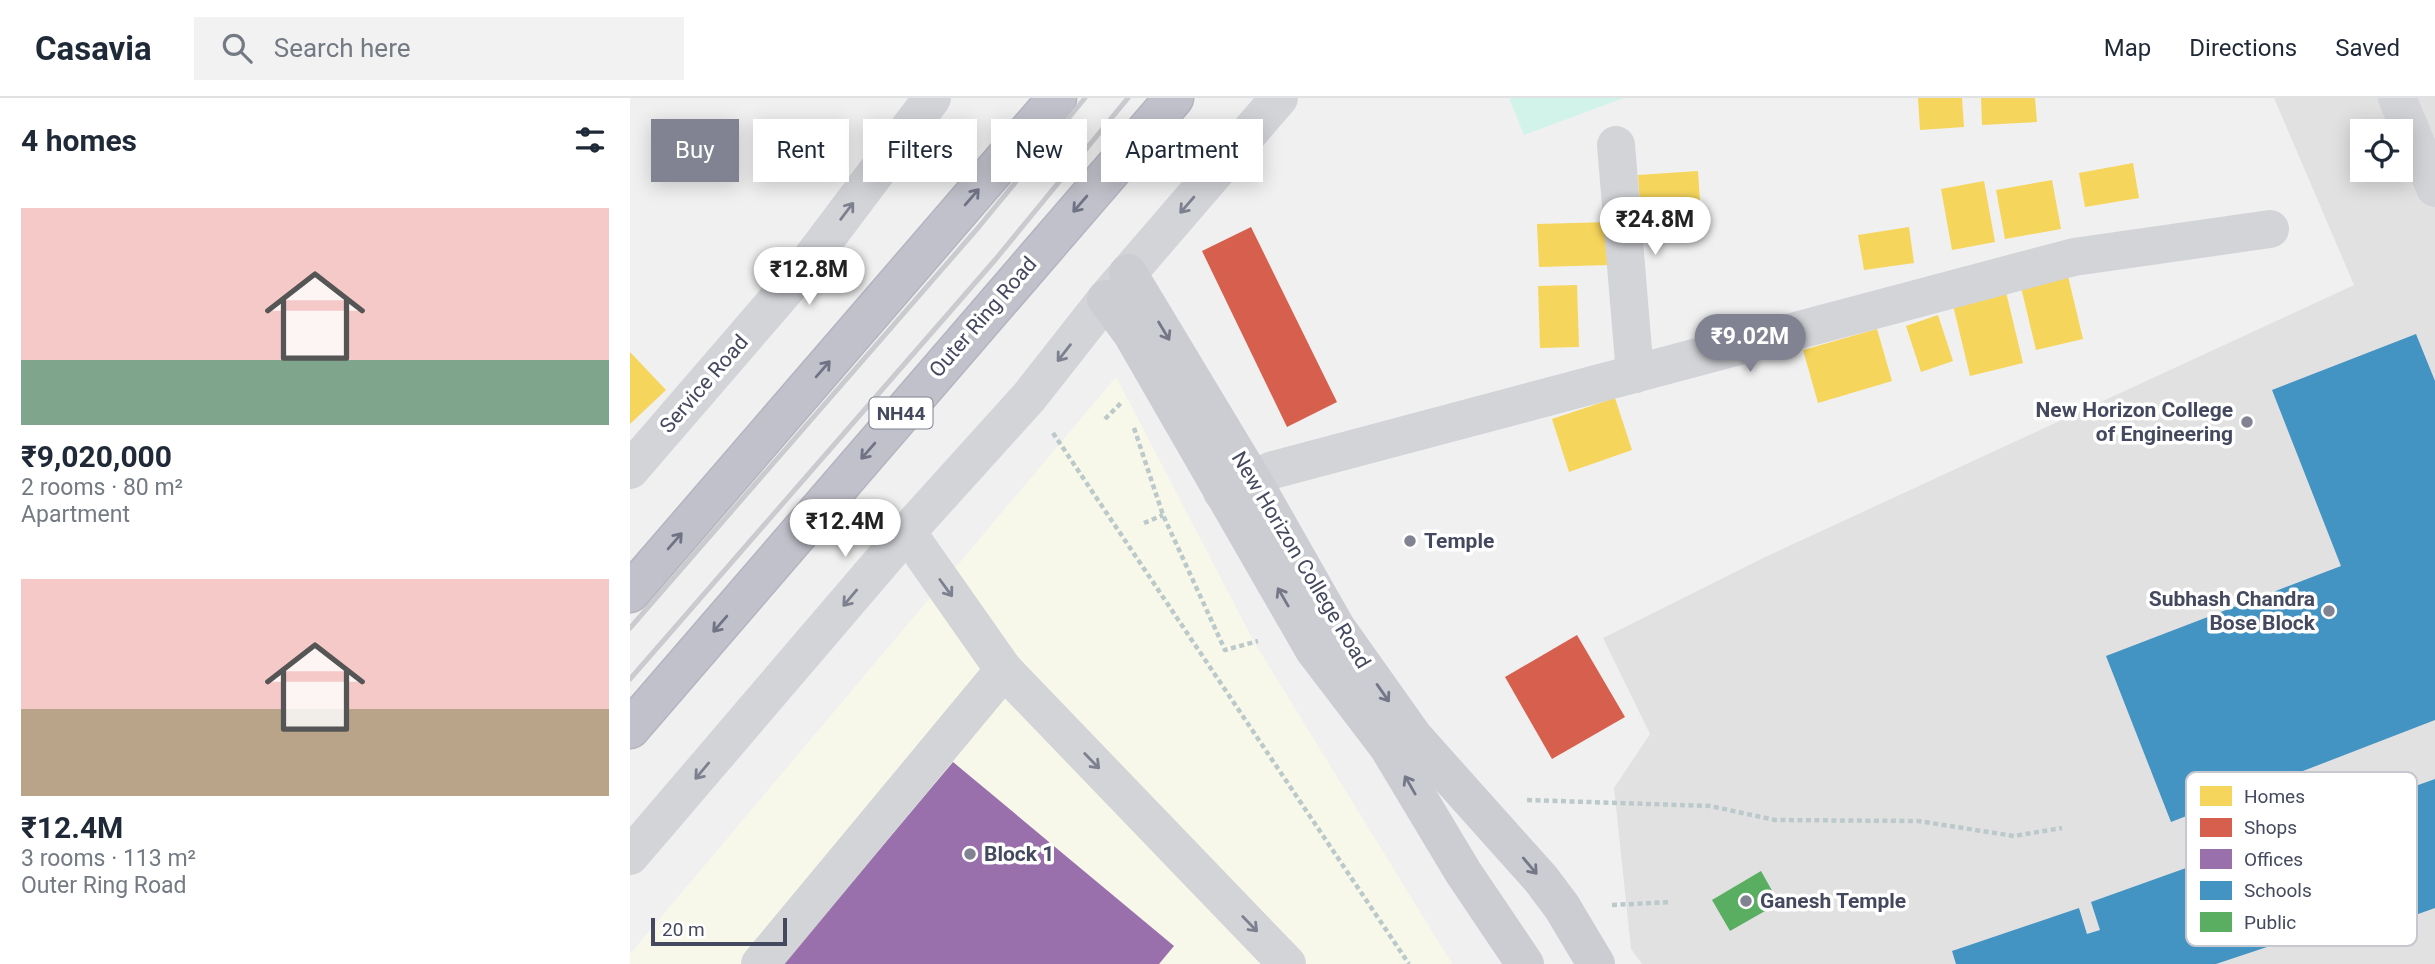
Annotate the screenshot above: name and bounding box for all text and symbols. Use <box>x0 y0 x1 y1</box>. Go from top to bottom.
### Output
search box <box>194 17 684 80</box>
text: Casavia <box>35 29 152 68</box>
icon: search <box>218 29 256 67</box>
text: Search here <box>274 33 411 63</box>
text: Map <box>2104 34 2151 62</box>
text: Directions <box>2189 34 2297 62</box>
text: Saved <box>2335 34 2400 62</box>
chip: Buy <box>651 119 739 182</box>
chip: Rent <box>753 119 849 182</box>
chip: Filters <box>863 119 977 182</box>
chip: New <box>991 119 1087 182</box>
chip: Apartment <box>1101 119 1263 182</box>
map controls <box>2350 119 2413 182</box>
button: locate <box>2350 119 2413 182</box>
icon: filters <box>571 121 609 159</box>
text: 4 homes <box>21 123 137 158</box>
one-way arrow <box>964 188 980 206</box>
one-way arrow <box>1072 195 1088 213</box>
one-way arrow <box>1179 196 1195 214</box>
pin: ₹24.8M <box>1598 198 1712 257</box>
one-way arrow <box>839 202 854 221</box>
text: ₹24.8M <box>1616 206 1694 233</box>
pin: ₹12.8M <box>752 248 866 307</box>
street label: Outer Ring Road <box>924 252 1042 382</box>
icon: home <box>252 253 378 379</box>
text: ₹12.8M <box>770 256 848 283</box>
pin: ₹9.02M <box>1693 314 1807 374</box>
one-way arrow <box>1157 321 1171 341</box>
text: ₹9.02M <box>1711 323 1789 350</box>
street label: Service Road <box>655 330 753 438</box>
one-way arrow <box>1056 343 1071 362</box>
one-way arrow <box>815 361 831 379</box>
road number: NH44 <box>870 398 932 428</box>
place label: New Horizon College of Engineering <box>2036 398 2233 446</box>
marker: New Horizon College of Engineering <box>2239 414 2255 430</box>
text: ₹9,020,000 <box>21 439 172 474</box>
one-way arrow <box>860 442 876 460</box>
street label: New Horizon College Road <box>1227 447 1375 673</box>
text: 2 rooms · 80 m² <box>21 474 183 501</box>
pin: ₹12.4M <box>788 500 902 559</box>
text: Apartment <box>21 501 130 528</box>
text: ₹12.4M <box>806 508 884 535</box>
place label: Temple <box>1424 529 1494 553</box>
one-way arrow <box>667 533 683 551</box>
marker: Temple <box>1402 533 1418 549</box>
one-way arrow <box>938 578 953 597</box>
one-way arrow <box>1276 587 1290 607</box>
place label: Subhash Chandra Bose Block <box>2149 587 2316 635</box>
one-way arrow <box>842 589 858 607</box>
marker: Subhash Chandra Bose Block <box>2321 603 2337 619</box>
one-way arrow <box>712 615 728 633</box>
icon: home <box>252 624 378 750</box>
one-way arrow <box>1376 683 1390 702</box>
one-way arrow <box>1084 752 1101 769</box>
one-way arrow <box>694 762 710 780</box>
legend <box>2186 772 2417 946</box>
one-way arrow <box>1403 776 1417 796</box>
text: Homes <box>2244 785 2305 808</box>
text: ₹12.4M <box>21 810 123 845</box>
text: Shops <box>2244 816 2297 839</box>
place label: Block 1 <box>984 842 1054 866</box>
text: 3 rooms · 113 m² <box>21 845 196 872</box>
marker: Block 1 <box>962 846 978 862</box>
text: Offices <box>2244 848 2303 871</box>
one-way arrow <box>1522 857 1538 875</box>
text: Outer Ring Road <box>21 872 187 899</box>
text: Schools <box>2244 879 2312 902</box>
place label: Ganesh Temple <box>1760 889 1906 913</box>
marker: Ganesh Temple <box>1738 893 1754 909</box>
text: Public <box>2244 911 2296 934</box>
scale bar <box>651 915 788 947</box>
one-way arrow <box>1242 916 1259 933</box>
text: 20 m <box>662 918 705 941</box>

